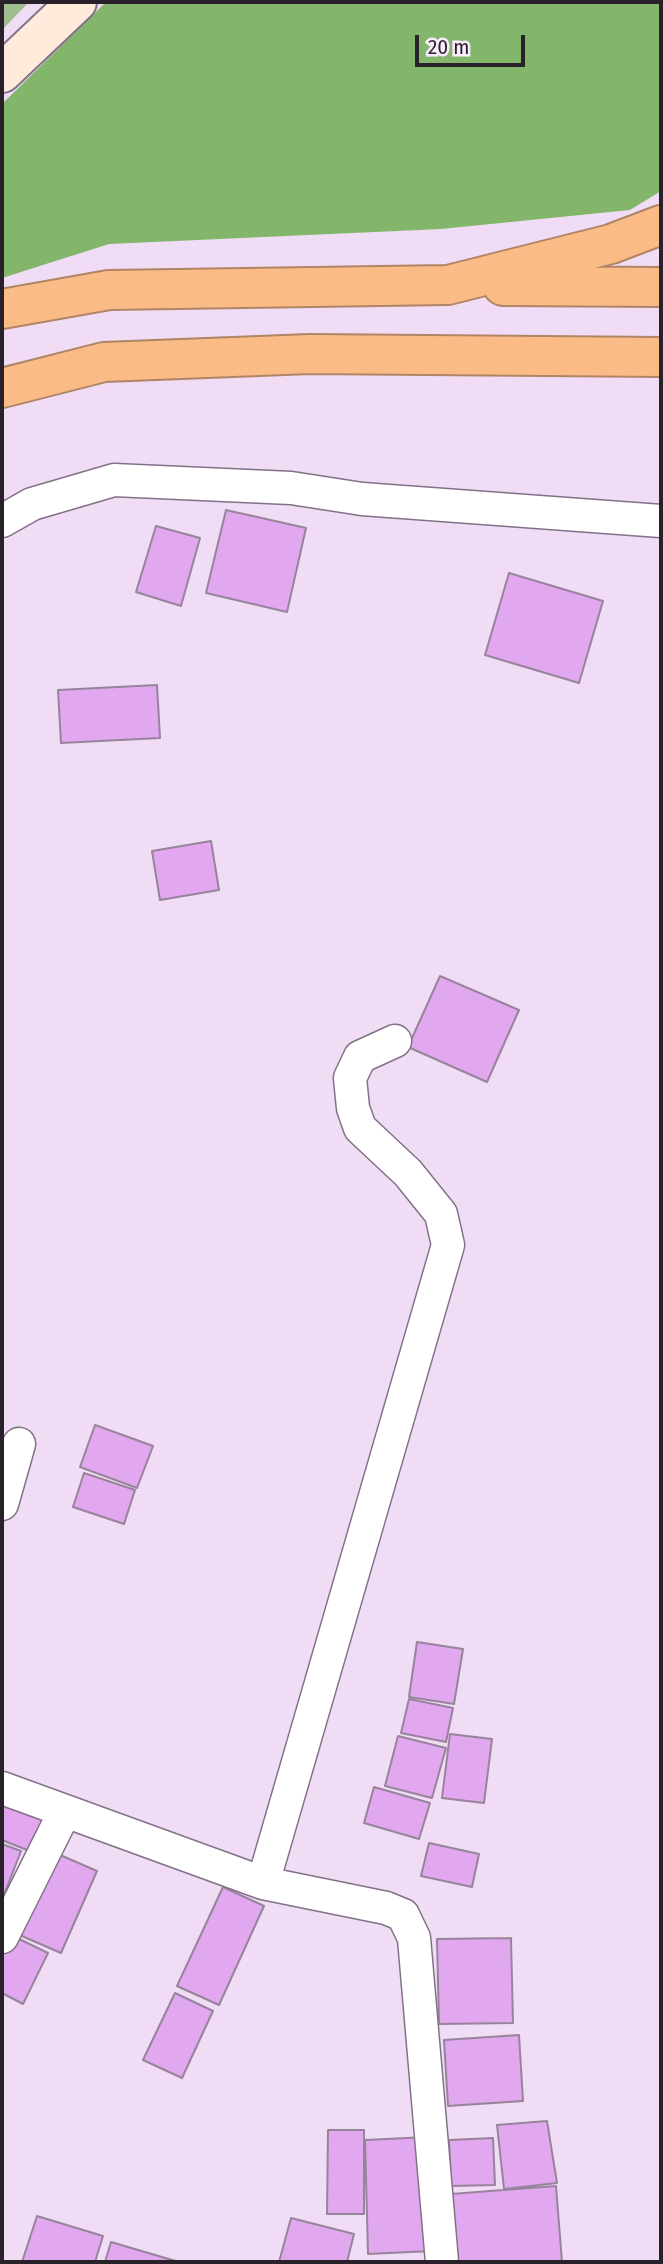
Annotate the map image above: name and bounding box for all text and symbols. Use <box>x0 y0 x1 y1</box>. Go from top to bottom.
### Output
scale bar <box>418 21 528 65</box>
text: 20 m <box>428 34 469 60</box>

